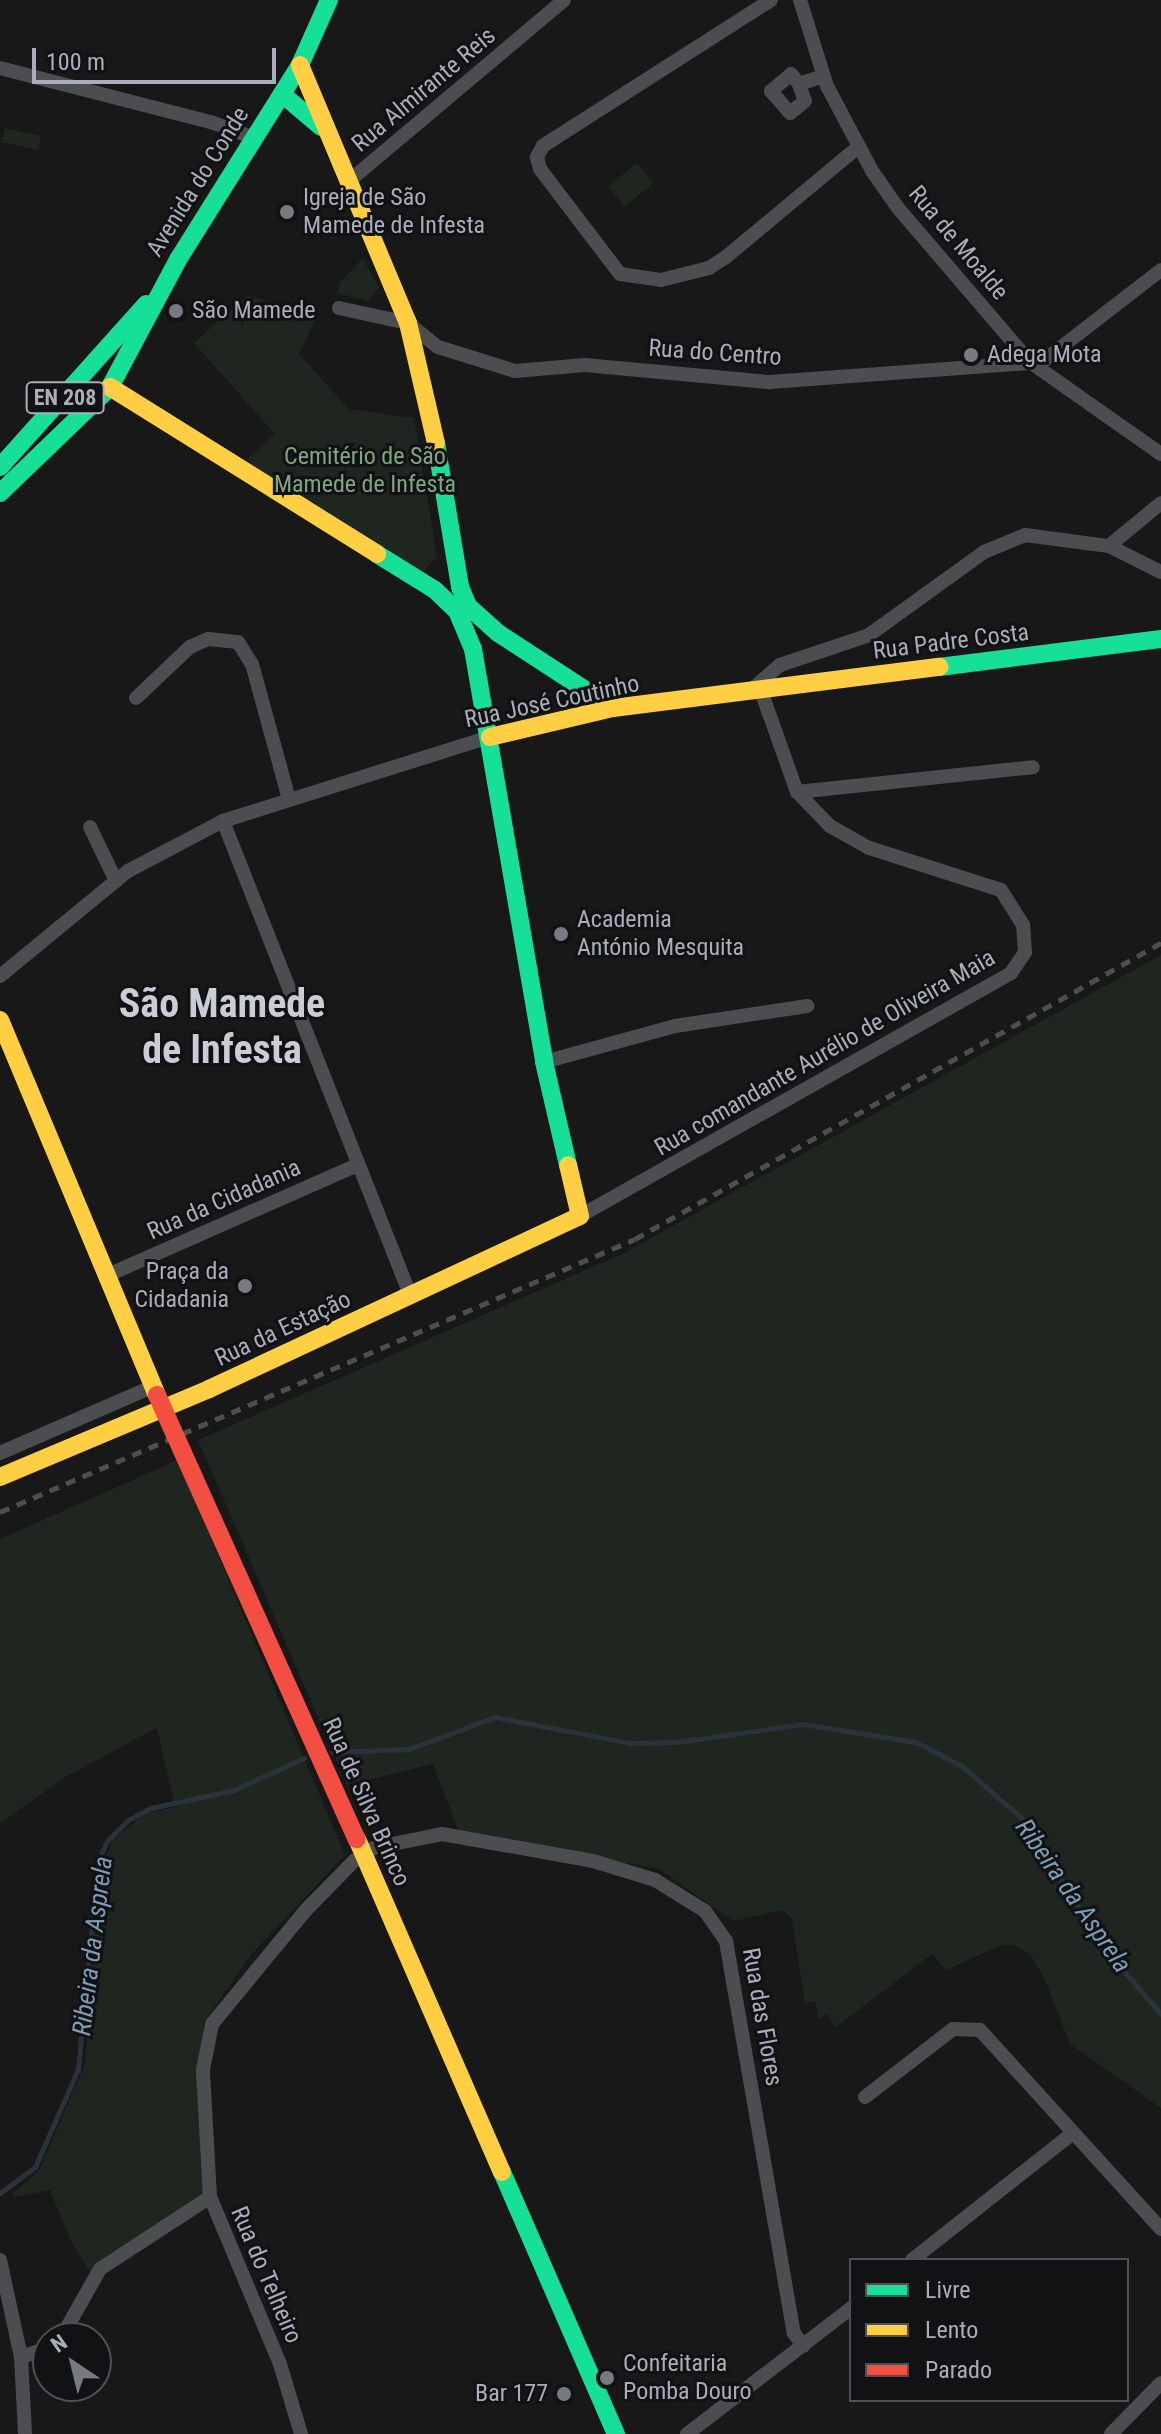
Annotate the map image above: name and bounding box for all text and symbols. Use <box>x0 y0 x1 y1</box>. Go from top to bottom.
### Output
street label: Rua Almirante Reis <box>346 22 502 158</box>
scale bar <box>36 32 280 82</box>
text: 100 m <box>46 48 105 76</box>
street label: Avenida do Conde <box>141 102 255 262</box>
street label: Rua de Moalde <box>902 180 1014 306</box>
place label: Igreja de São Mamede de Infesta <box>303 184 485 240</box>
marker: Igreja de São Mamede de Infesta <box>278 203 296 221</box>
place label: São Mamede <box>192 297 316 325</box>
marker: São Mamede <box>167 302 185 320</box>
street label: Rua do Centro <box>647 334 783 372</box>
place label: Adega Mota <box>987 341 1102 369</box>
marker: Adega Mota <box>962 346 980 364</box>
road number: EN 208 <box>25 380 105 416</box>
park label: Cemitério de São Mamede de Infesta <box>274 443 456 499</box>
street label: Rua Padre Costa <box>871 618 1031 666</box>
street label: Rua José Coutinho <box>462 669 642 735</box>
place label: Academia António Mesquita <box>577 906 744 962</box>
marker: Academia António Mesquita <box>552 925 570 943</box>
street label: Rua comandante Aurélio de Oliveira Maia <box>650 943 1000 1163</box>
district label: São Mamede de Infesta <box>119 980 325 1074</box>
street label: Rua da Cidadania <box>143 1153 305 1247</box>
place label: Praça da Cidadania <box>134 1258 229 1314</box>
marker: Praça da Cidadania <box>236 1277 254 1295</box>
street label: Rua da Estação <box>211 1285 355 1373</box>
street label: Rua de Silva Brinco <box>316 1713 416 1891</box>
water label: Ribeira da Asprela <box>1008 1813 1138 1979</box>
water label: Ribeira da Asprela <box>67 1855 119 2037</box>
street label: Rua das Flores <box>736 1946 788 2088</box>
street label: Rua do Telheiro <box>224 2202 308 2348</box>
legend <box>849 2258 1129 2402</box>
text: Livre <box>925 2276 971 2304</box>
text: Lento <box>925 2316 978 2344</box>
north arrow <box>32 2322 112 2402</box>
text: N <box>46 2329 72 2358</box>
place label: Confeitaria Pomba Douro <box>623 2350 752 2406</box>
text: Parado <box>925 2356 992 2384</box>
marker: Confeitaria Pomba Douro <box>598 2369 616 2387</box>
place label: Bar 177 <box>475 2380 548 2408</box>
marker: Bar 177 <box>555 2385 573 2403</box>

